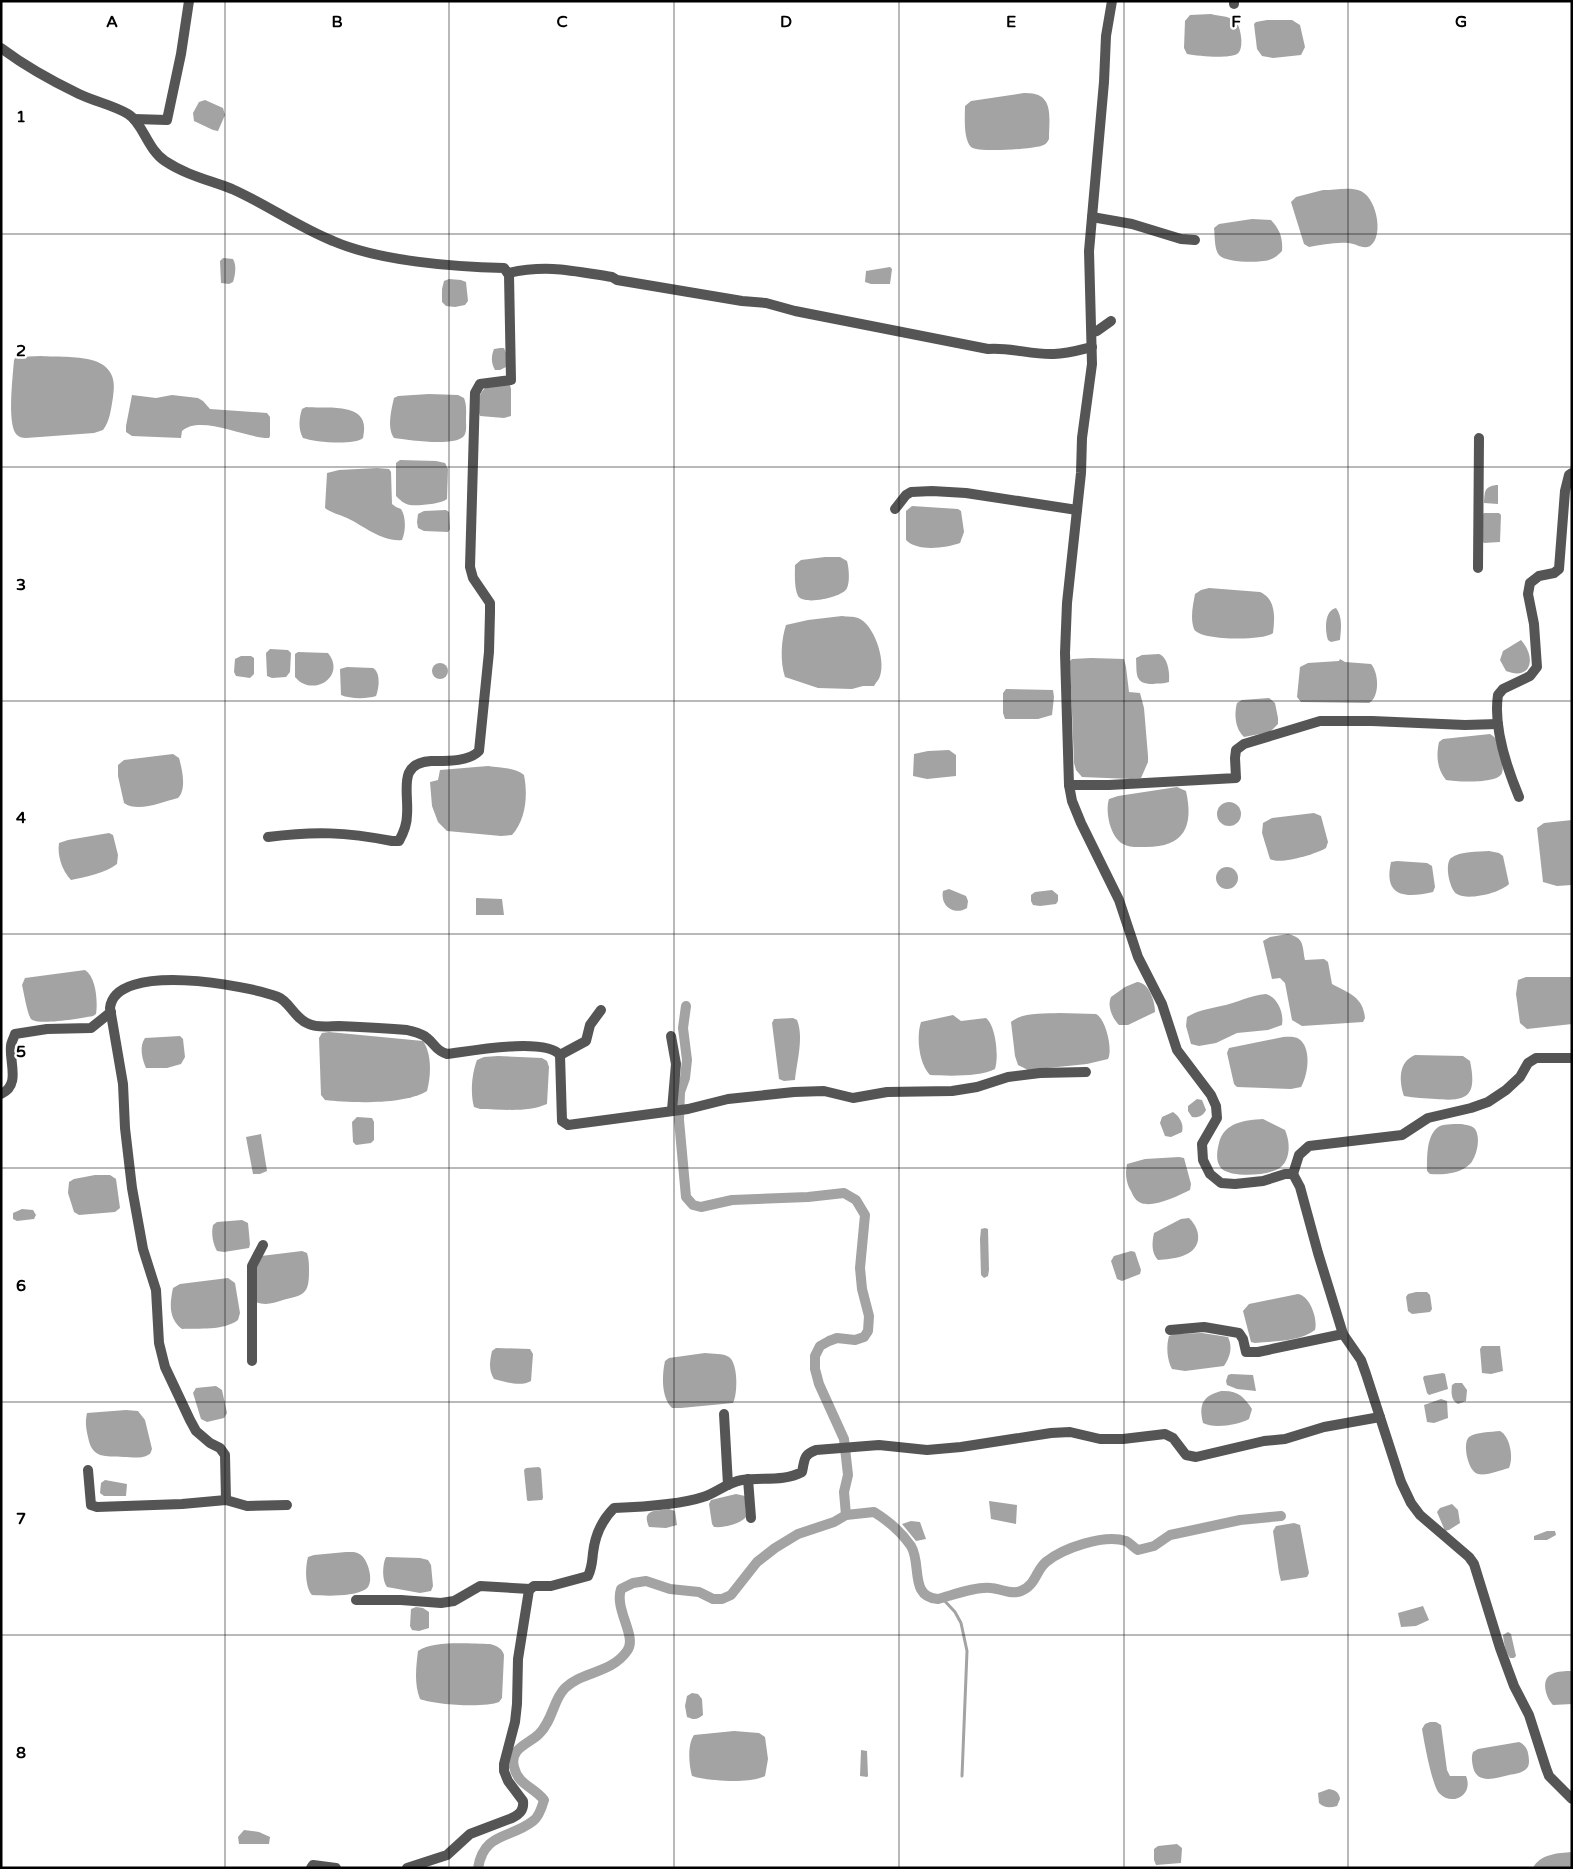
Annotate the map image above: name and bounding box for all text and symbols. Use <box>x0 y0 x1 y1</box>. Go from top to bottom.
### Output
text: A <box>106 12 118 32</box>
text: B <box>331 12 343 32</box>
text: C <box>556 12 568 32</box>
text: D <box>780 12 792 32</box>
text: E <box>1006 12 1016 32</box>
text: F <box>1231 12 1241 32</box>
text: G <box>1455 12 1467 32</box>
text: 1 <box>16 107 26 127</box>
text: 2 <box>16 341 26 361</box>
text: 3 <box>16 575 26 595</box>
text: 4 <box>16 808 26 828</box>
text: 5 <box>16 1042 26 1062</box>
text: 6 <box>16 1276 26 1296</box>
text: 7 <box>16 1509 26 1529</box>
text: 8 <box>16 1743 26 1763</box>

